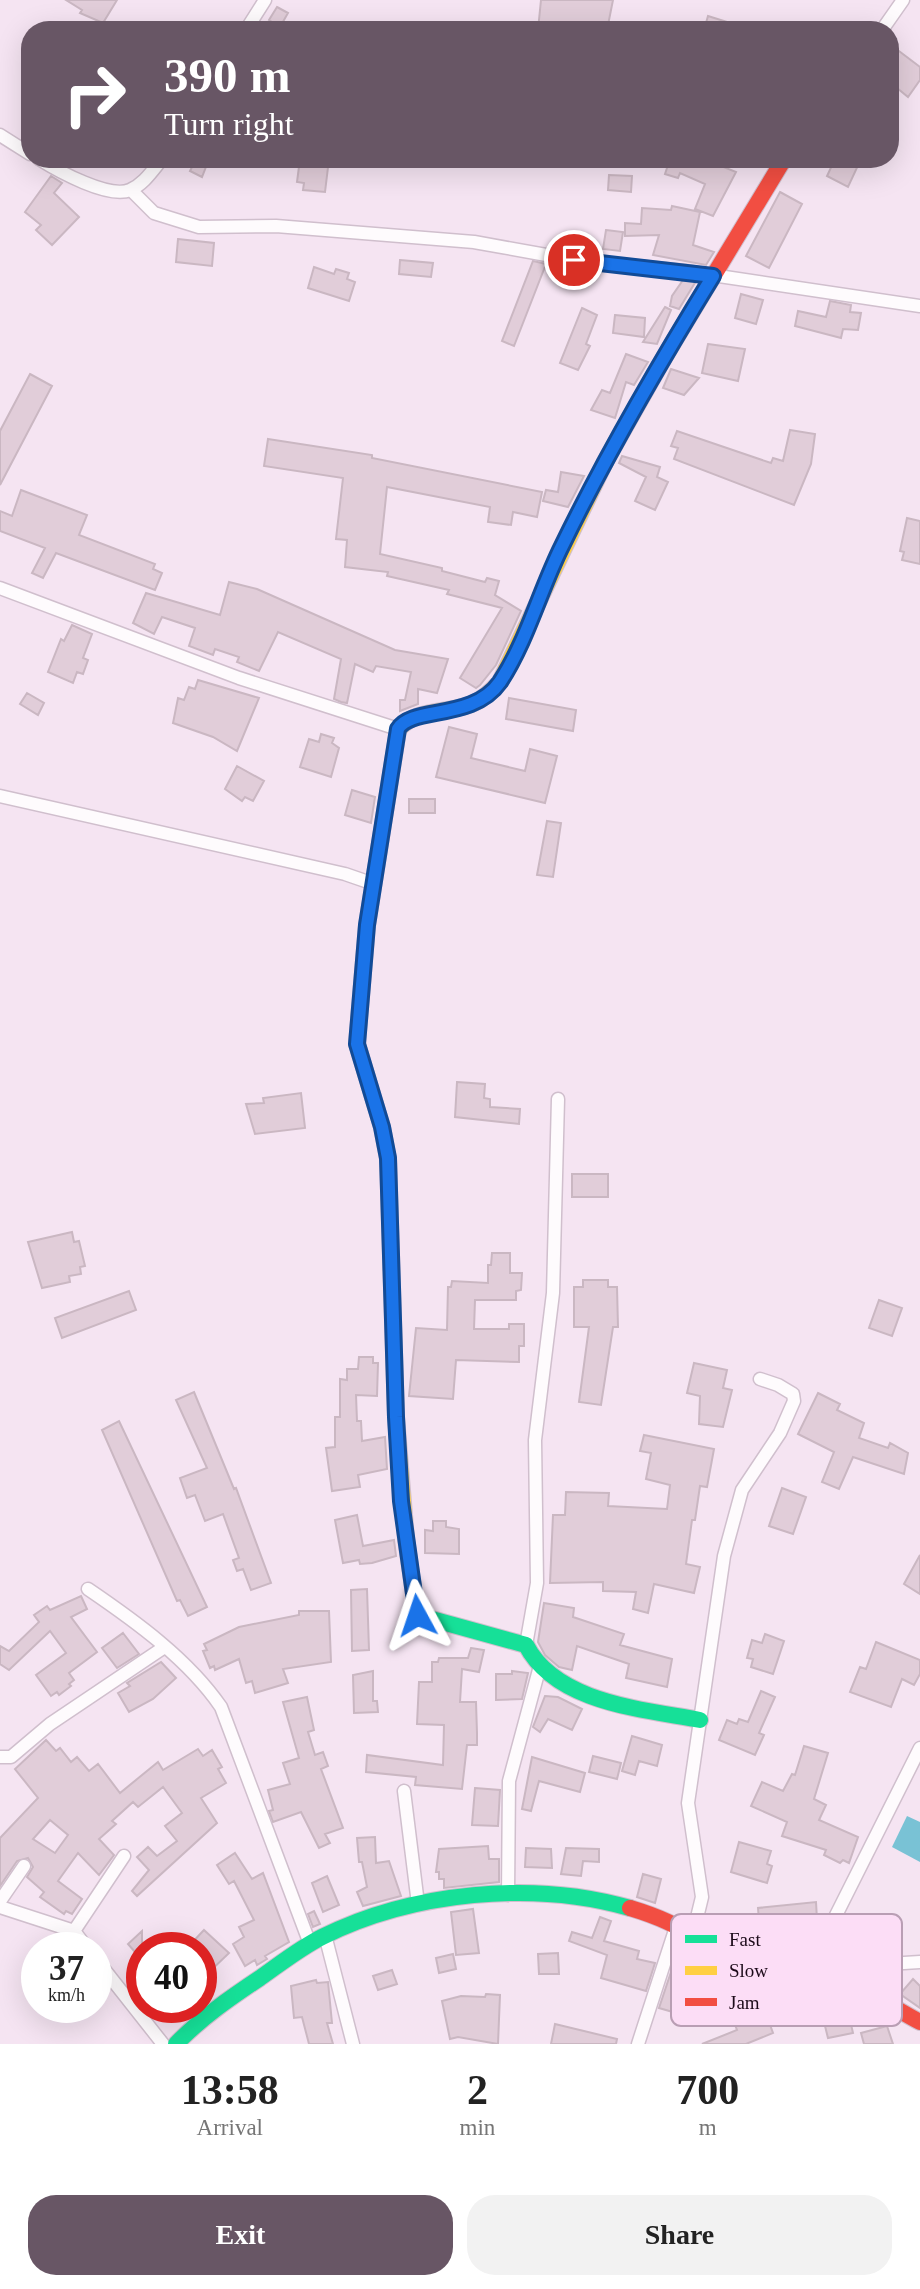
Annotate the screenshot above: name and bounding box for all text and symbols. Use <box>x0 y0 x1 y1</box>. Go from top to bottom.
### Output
text: 390 m <box>164 48 291 103</box>
icon: right <box>49 49 140 140</box>
text: Turn right <box>164 106 294 142</box>
pin <box>544 230 604 290</box>
icon: arrive <box>555 241 593 279</box>
position arrow <box>380 1578 454 1652</box>
legend <box>671 1914 902 2026</box>
text: Fast <box>729 1929 761 1950</box>
speed limit sign: 40 <box>126 1932 217 2023</box>
text: 37 <box>49 1949 84 1988</box>
text: Slow <box>729 1960 768 1981</box>
text: km/h <box>48 1985 85 2005</box>
text: Jam <box>729 1992 760 2013</box>
text: 13:58 <box>181 2067 279 2113</box>
text: 2 <box>467 2067 488 2113</box>
text: 700 <box>676 2067 739 2113</box>
text: Arrival <box>197 2115 263 2140</box>
text: min <box>460 2115 495 2140</box>
text: m <box>699 2115 717 2140</box>
button: Exit <box>28 2195 453 2275</box>
button: Share <box>467 2195 892 2275</box>

